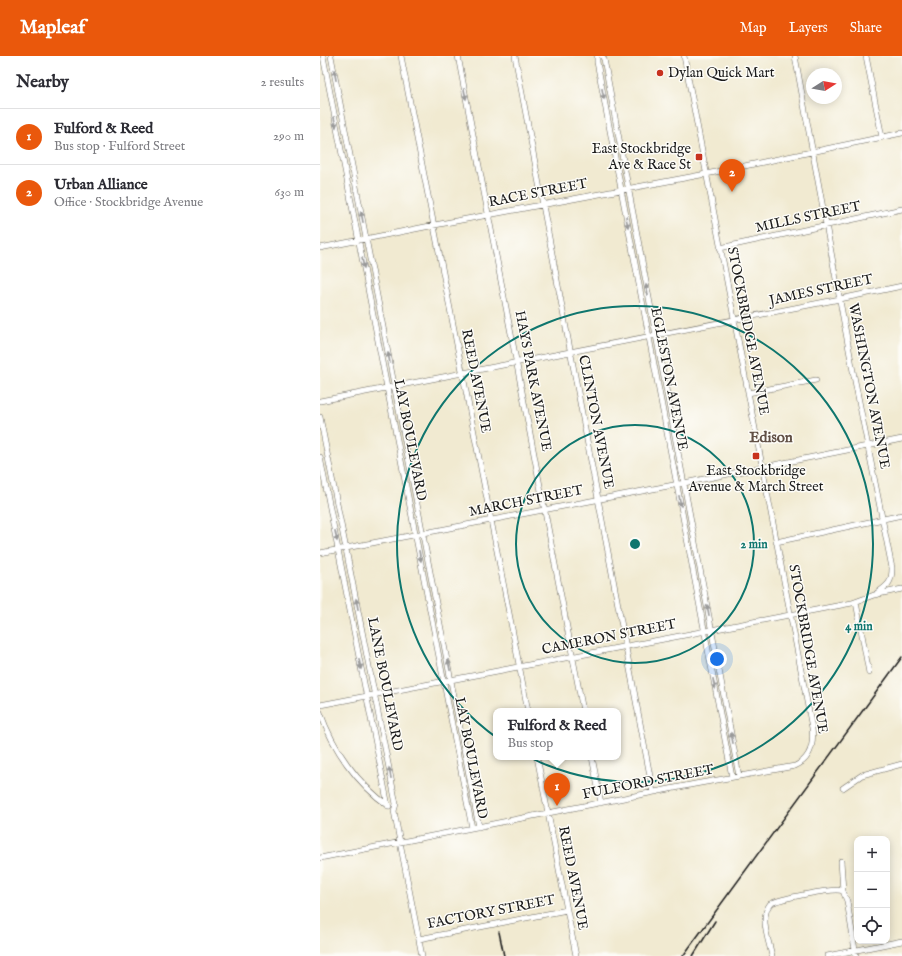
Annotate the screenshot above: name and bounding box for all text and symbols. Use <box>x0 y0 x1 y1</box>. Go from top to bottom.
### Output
text: Mapleaf <box>20 16 85 40</box>
text: Map <box>740 19 767 37</box>
text: Layers <box>789 19 828 37</box>
text: Share <box>850 19 882 37</box>
place label: Dylan Quick Mart <box>668 64 775 82</box>
marker: Dylan Quick Mart <box>655 68 665 78</box>
north arrow <box>806 68 842 104</box>
one-way arrow <box>332 69 338 82</box>
text: Nearby <box>16 72 69 93</box>
text: 2 results <box>260 74 304 91</box>
one-way arrow <box>462 88 468 100</box>
one-way arrow <box>600 88 606 101</box>
one-way arrow <box>333 116 339 128</box>
text: Fulford & Reed <box>54 119 153 138</box>
text: 1 <box>27 128 31 145</box>
text: 290 m <box>273 128 304 145</box>
text: Bus stop · Fulford Street <box>54 138 185 155</box>
place label: East Stockbridge Ave & Race St <box>592 140 692 174</box>
marker: East Stockbridge Ave & Race St <box>694 152 704 162</box>
pin: 2 <box>719 159 745 192</box>
street label: RACE STREET <box>487 174 590 211</box>
text: Urban Alliance <box>54 175 148 194</box>
text: 2 <box>26 184 32 201</box>
text: 630 m <box>274 184 304 201</box>
text: Office · Stockbridge Avenue <box>54 194 203 211</box>
street label: MILLS STREET <box>754 197 863 237</box>
one-way arrow <box>359 211 365 223</box>
one-way arrow <box>624 216 630 228</box>
street label: STOCKBRIDGE AVENUE <box>723 245 773 417</box>
one-way arrow <box>361 257 367 269</box>
street label: JAMES STREET <box>766 270 875 310</box>
one-way arrow <box>644 284 650 296</box>
street label: WASHINGTON AVENUE <box>844 302 894 471</box>
street label: EGLESTON AVENUE <box>646 306 692 453</box>
street label: HAYS PARK AVENUE <box>510 309 556 453</box>
street label: REED AVENUE <box>457 327 495 435</box>
one-way arrow <box>386 352 392 364</box>
street label: CLINTON AVENUE <box>574 353 618 491</box>
street label: LAY BOULEVARD <box>389 378 431 502</box>
district label: Edison <box>749 428 793 447</box>
marker: East Stockbridge Avenue & March Street <box>751 451 761 461</box>
place label: East Stockbridge Avenue & March Street <box>687 462 824 496</box>
street label: MARCH STREET <box>468 481 585 521</box>
one-way arrow <box>677 495 683 507</box>
one-way arrow <box>333 530 339 542</box>
centre of rings <box>628 537 642 551</box>
text: 2 min <box>740 537 768 552</box>
one-way arrow <box>417 550 423 562</box>
street label: STOCKBRIDGE AVENUE <box>784 563 832 735</box>
one-way arrow <box>353 598 359 610</box>
one-way arrow <box>705 604 711 616</box>
street label: LANE BOULEVARD <box>363 615 407 753</box>
street label: CAMERON STREET <box>540 615 679 659</box>
text: 4 min <box>845 619 873 634</box>
your location <box>707 649 727 669</box>
one-way arrow <box>357 658 363 670</box>
one-way arrow <box>445 658 451 671</box>
one-way arrow <box>712 678 718 690</box>
street label: LAY BOULEVARD <box>450 696 492 820</box>
popup <box>493 708 621 760</box>
text: Fulford & Reed <box>507 716 607 735</box>
one-way arrow <box>729 732 735 744</box>
text: Bus stop <box>507 735 553 752</box>
street label: FULFORD STREET <box>581 760 716 804</box>
one-way arrow <box>386 767 392 779</box>
pin: 1 <box>544 773 570 806</box>
street label: REED AVENUE <box>554 824 592 932</box>
map controls <box>854 836 890 944</box>
button: + <box>854 836 890 872</box>
button: − <box>854 872 890 908</box>
street label: FACTORY STREET <box>425 891 557 933</box>
button: locate <box>854 908 890 944</box>

